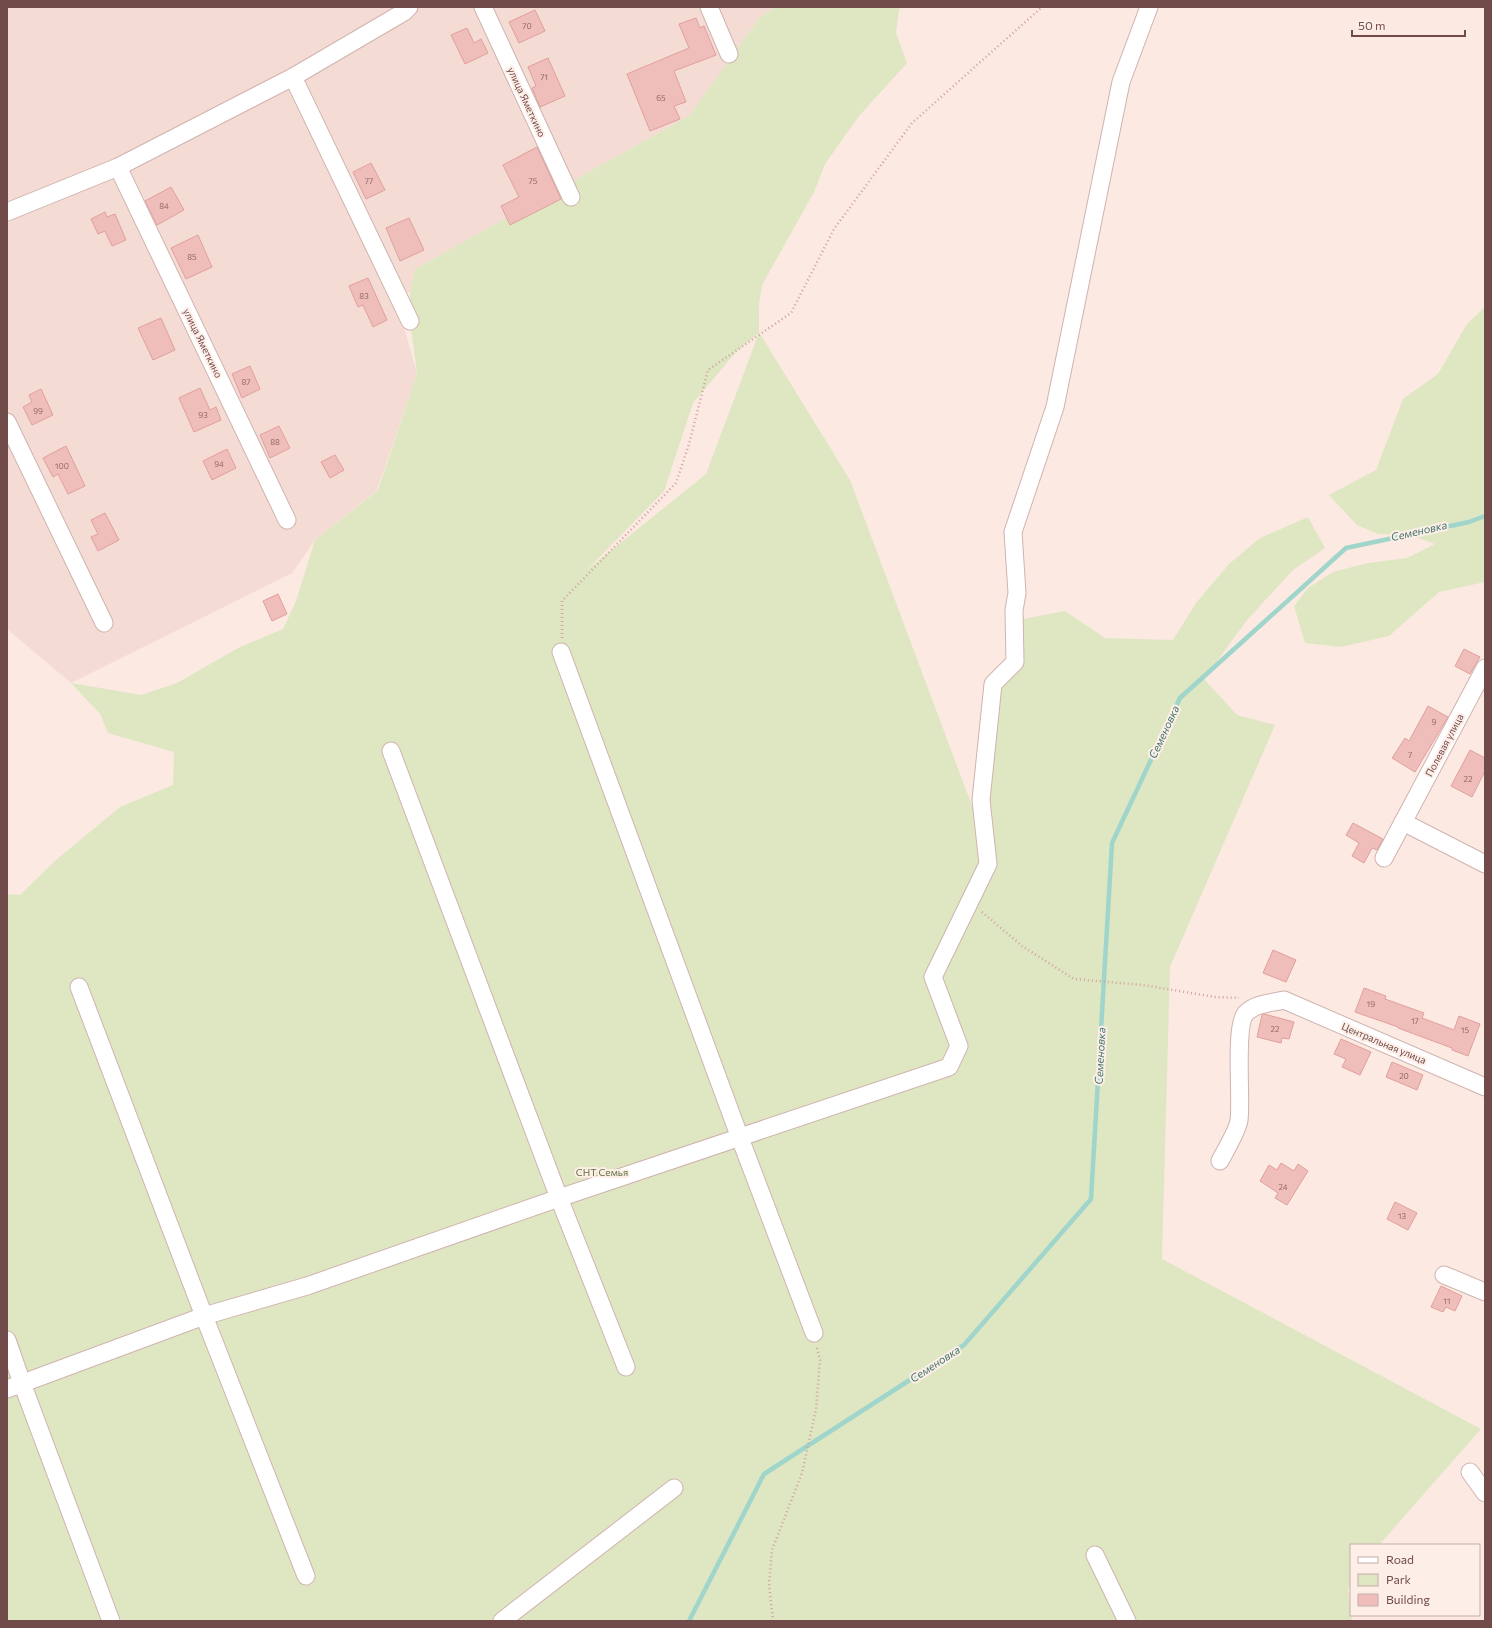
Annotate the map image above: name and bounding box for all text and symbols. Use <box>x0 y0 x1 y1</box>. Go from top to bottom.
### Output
scale bar <box>1352 12 1465 38</box>
text: 50 m <box>1358 18 1386 32</box>
house number: 70 <box>522 21 532 31</box>
street label: улица Яметкино <box>506 65 548 139</box>
house number: 71 <box>540 72 548 82</box>
house number: 65 <box>656 93 666 103</box>
house number: 77 <box>365 176 373 186</box>
house number: 75 <box>529 176 538 186</box>
house number: 84 <box>159 201 169 211</box>
house number: 85 <box>187 252 197 262</box>
house number: 83 <box>359 291 369 301</box>
street label: улица Яметкино <box>181 306 225 380</box>
house number: 87 <box>241 377 251 387</box>
house number: 99 <box>33 406 43 416</box>
house number: 93 <box>198 410 208 420</box>
house number: 88 <box>270 437 280 447</box>
house number: 94 <box>214 459 224 469</box>
house number: 100 <box>55 461 69 471</box>
water label: Семеновка <box>1390 518 1448 543</box>
water label: Семеновка <box>1146 703 1182 760</box>
street label: Полевая улица <box>1422 712 1466 778</box>
house number: 9 <box>1432 717 1437 727</box>
house number: 7 <box>1408 750 1412 760</box>
house number: 22 <box>1464 774 1473 784</box>
house number: 19 <box>1367 999 1375 1009</box>
house number: 17 <box>1411 1016 1419 1026</box>
street label: Центральная улица <box>1340 1020 1428 1066</box>
house number: 22 <box>1271 1024 1280 1034</box>
house number: 15 <box>1461 1025 1469 1035</box>
water label: Семеновка <box>1092 1027 1108 1085</box>
house number: 20 <box>1399 1071 1409 1081</box>
park label: СНТ Семья <box>576 1166 628 1178</box>
house number: 24 <box>1278 1182 1288 1192</box>
house number: 13 <box>1398 1211 1406 1221</box>
house number: 11 <box>1444 1296 1450 1306</box>
water label: Семеновка <box>907 1342 962 1385</box>
legend <box>1350 1544 1480 1616</box>
text: Road <box>1386 1552 1414 1566</box>
text: Park <box>1386 1572 1412 1586</box>
text: Building <box>1386 1592 1430 1606</box>

